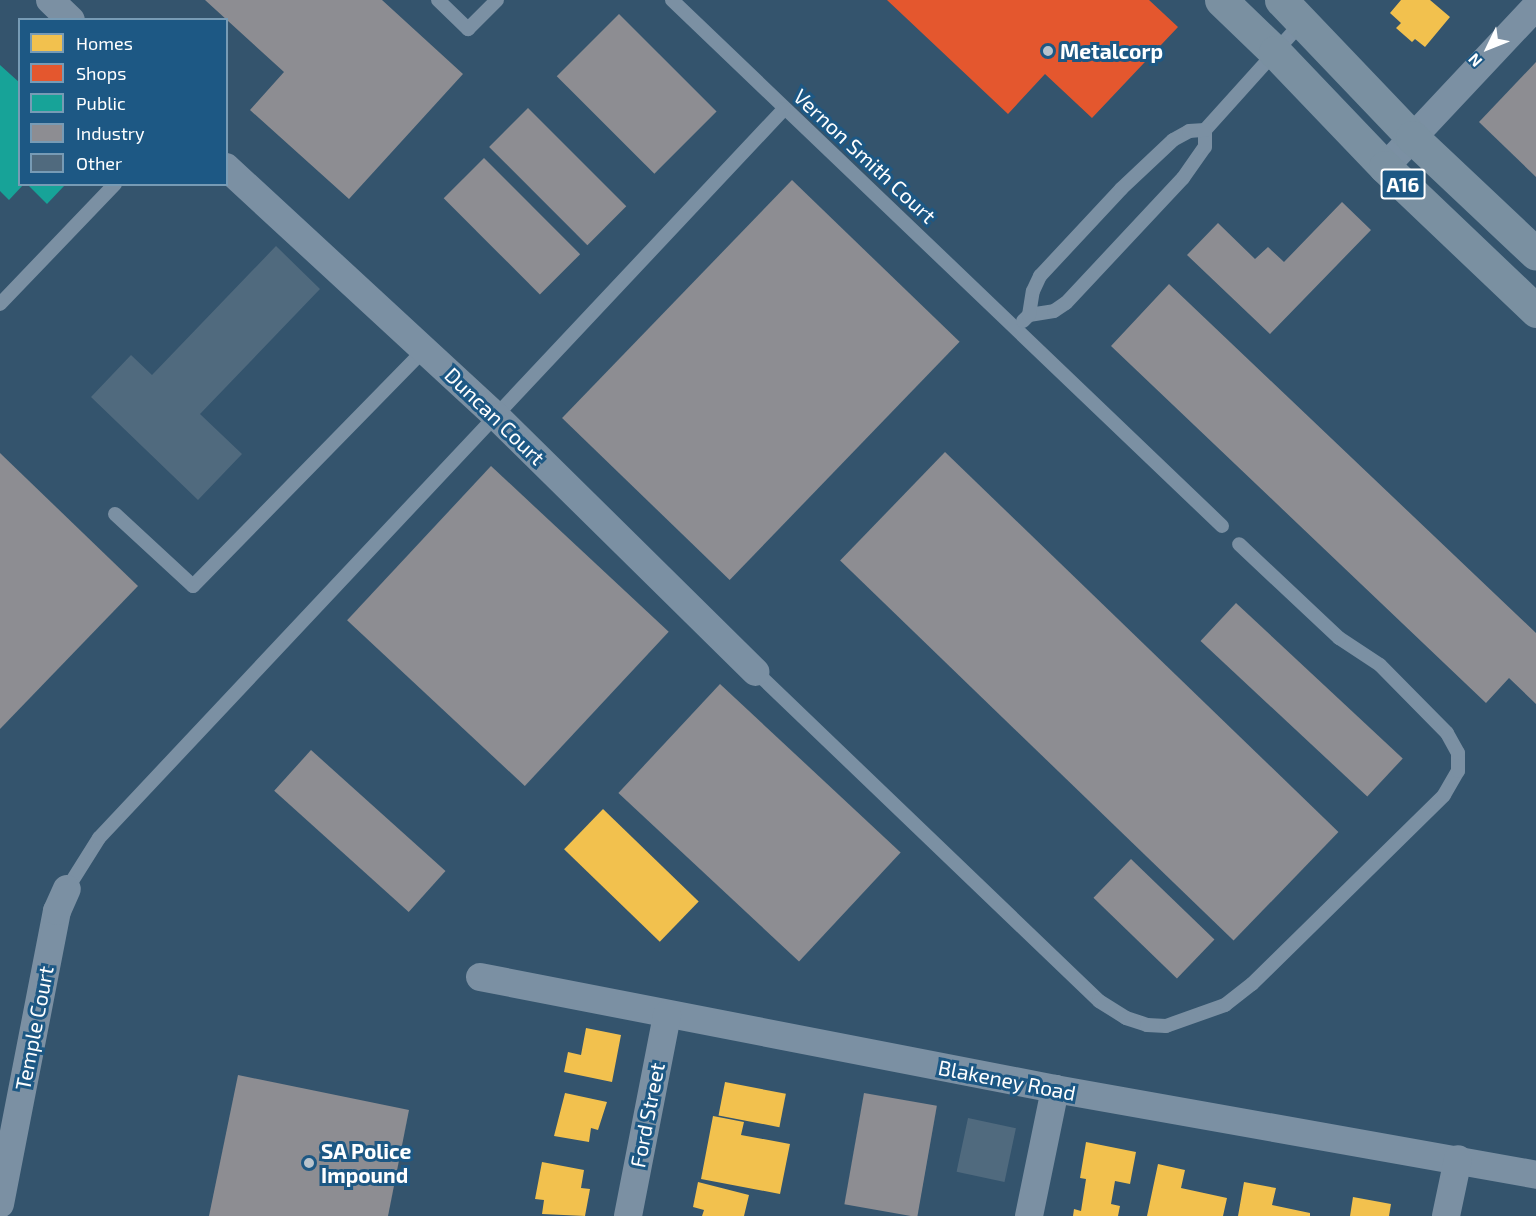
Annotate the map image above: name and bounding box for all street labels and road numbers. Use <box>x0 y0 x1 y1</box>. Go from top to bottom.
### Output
street label: Vernon Smith Court <box>789 84 941 228</box>
road number: A16 <box>1380 167 1426 201</box>
street label: Duncan Court <box>440 362 550 470</box>
street label: Temple Court <box>10 964 58 1092</box>
street label: Blakeney Road <box>936 1054 1078 1106</box>
street label: Ford Street <box>624 1060 670 1170</box>

